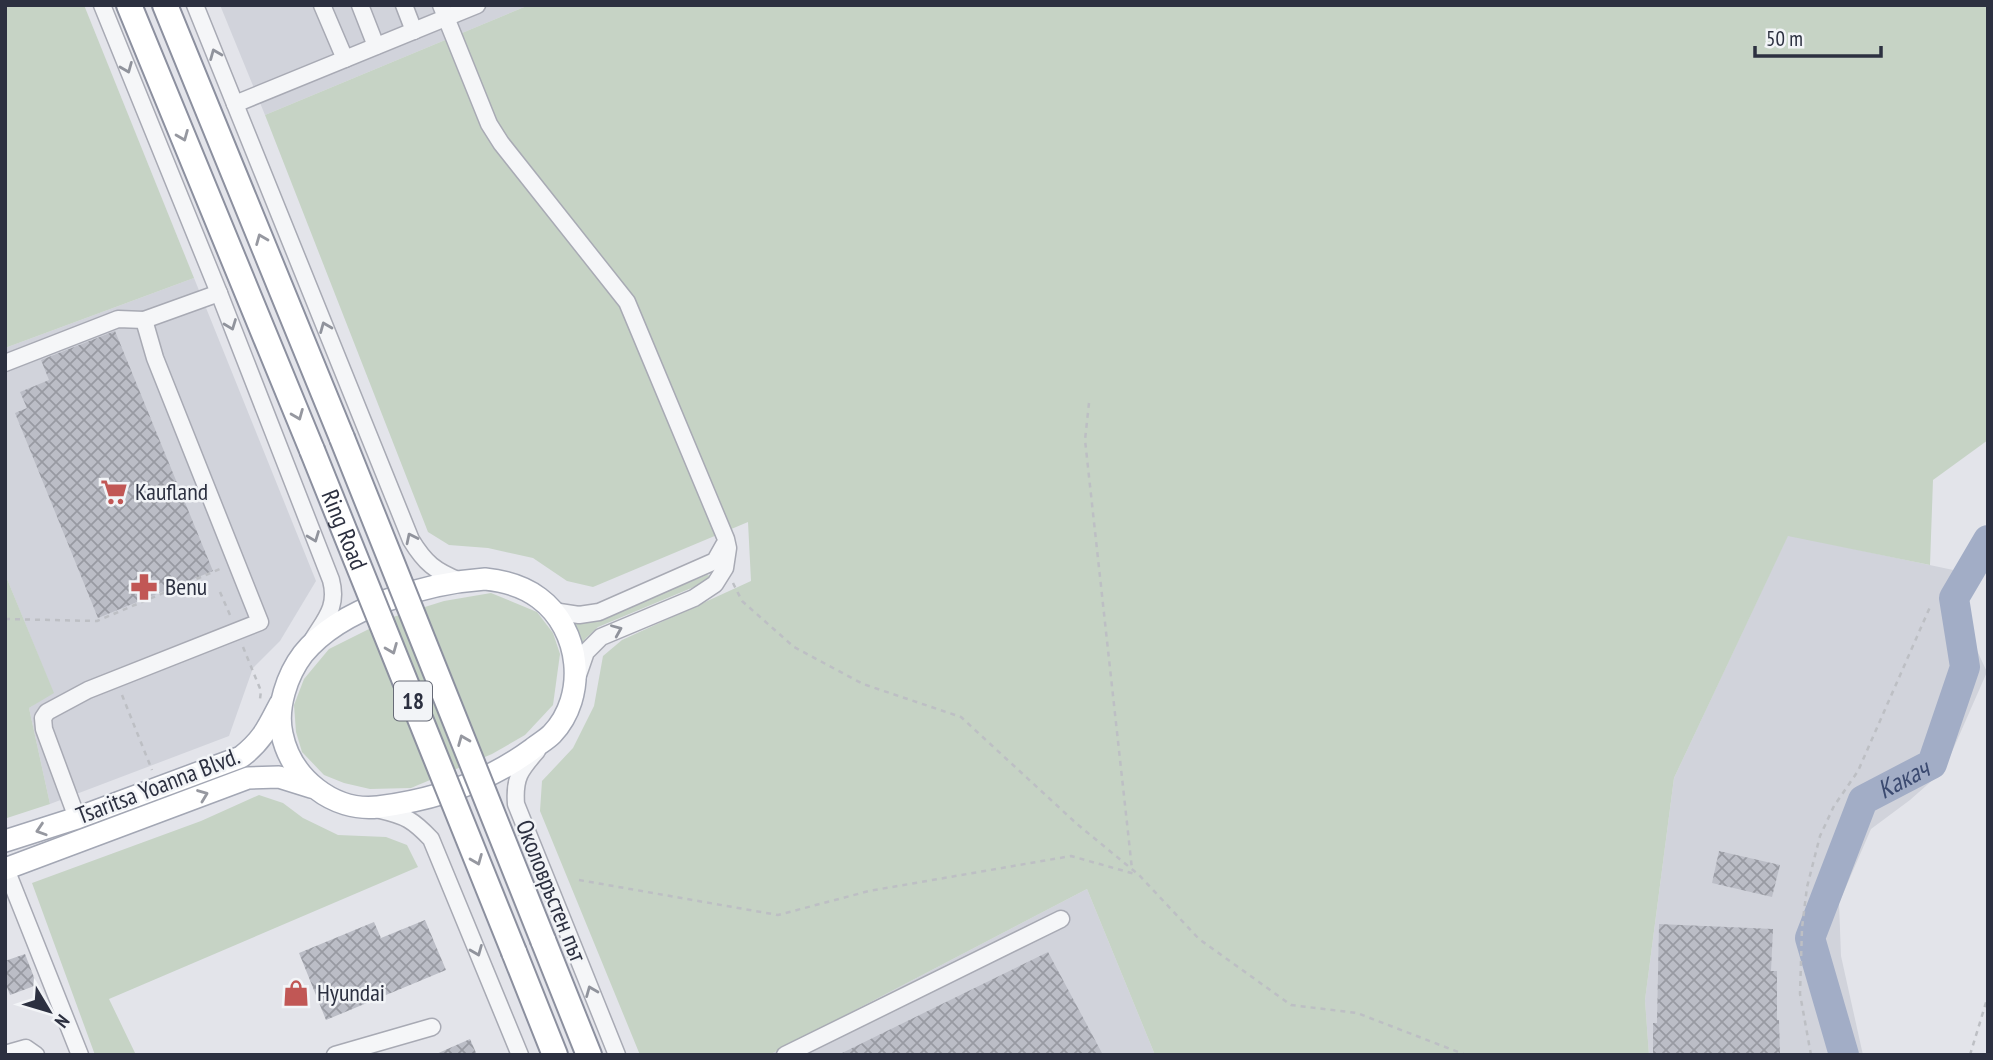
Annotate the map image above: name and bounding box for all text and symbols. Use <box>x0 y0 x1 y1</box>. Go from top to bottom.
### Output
scale bar <box>1755 14 1881 58</box>
text: 50 m <box>1766 25 1803 52</box>
one-way arrow <box>209 49 223 62</box>
one-way arrow <box>119 62 133 74</box>
one-way arrow <box>174 130 188 142</box>
one-way arrow <box>255 234 269 246</box>
one-way arrow <box>223 318 237 330</box>
one-way arrow <box>319 322 333 334</box>
one-way arrow <box>289 408 303 420</box>
place label: Kaufland <box>135 476 208 507</box>
supermarket icon: Kaufland <box>99 477 129 507</box>
street label: Ring Road <box>315 485 375 574</box>
one-way arrow <box>305 530 319 542</box>
one-way arrow <box>405 533 419 545</box>
place label: Benu <box>165 571 207 602</box>
pharmacy icon: Benu <box>129 572 159 602</box>
one-way arrow <box>610 625 622 639</box>
one-way arrow <box>384 643 398 655</box>
road number: 18 <box>394 681 432 720</box>
one-way arrow <box>457 735 471 747</box>
street label: Tsaritsa Yoanna Blvd. <box>72 740 244 831</box>
water label: Какач <box>1871 750 1937 806</box>
one-way arrow <box>197 789 209 803</box>
street label: Околовръстен път <box>509 815 594 967</box>
one-way arrow <box>35 821 47 836</box>
one-way arrow <box>469 854 483 866</box>
one-way arrow <box>469 944 483 956</box>
north arrow <box>14 976 84 1046</box>
place label: Hyundai <box>317 977 385 1008</box>
shop icon: Hyundai <box>281 978 311 1008</box>
one-way arrow <box>586 986 600 998</box>
text: N <box>50 1010 75 1033</box>

